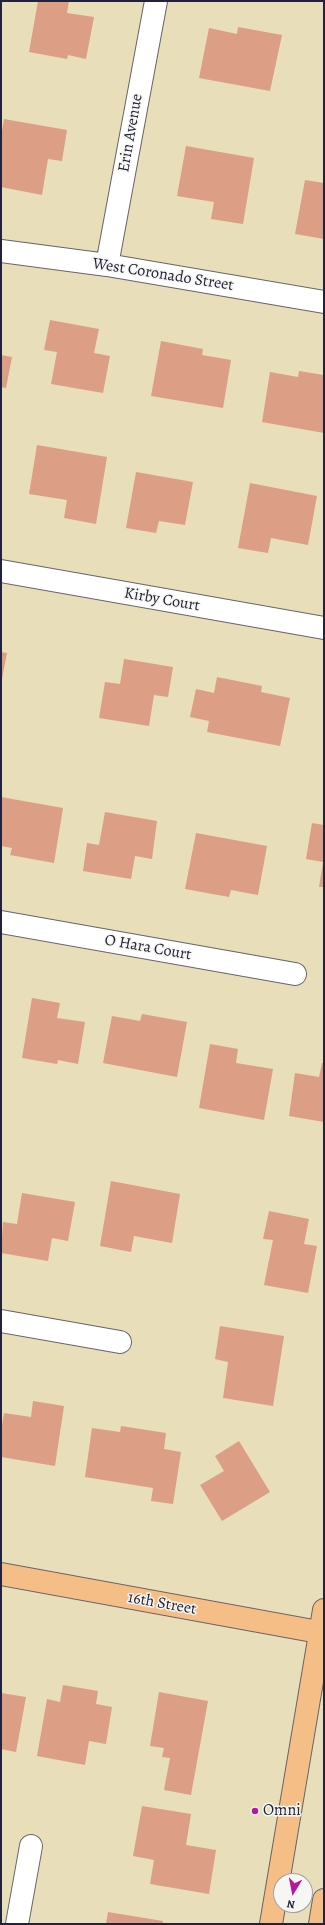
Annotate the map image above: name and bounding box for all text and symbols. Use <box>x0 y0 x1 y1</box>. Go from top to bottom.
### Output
street label: Erin Avenue <box>115 92 147 174</box>
street label: West Coronado Street <box>91 254 235 296</box>
street label: Kirby Court <box>123 584 201 616</box>
street label: O Hara Court <box>103 931 193 965</box>
street label: 16th Street <box>126 1589 198 1619</box>
place label: Omni <box>263 1801 301 1821</box>
marker: Omni <box>250 1806 260 1816</box>
north arrow <box>273 1873 313 1913</box>
text: N <box>286 1896 296 1912</box>

